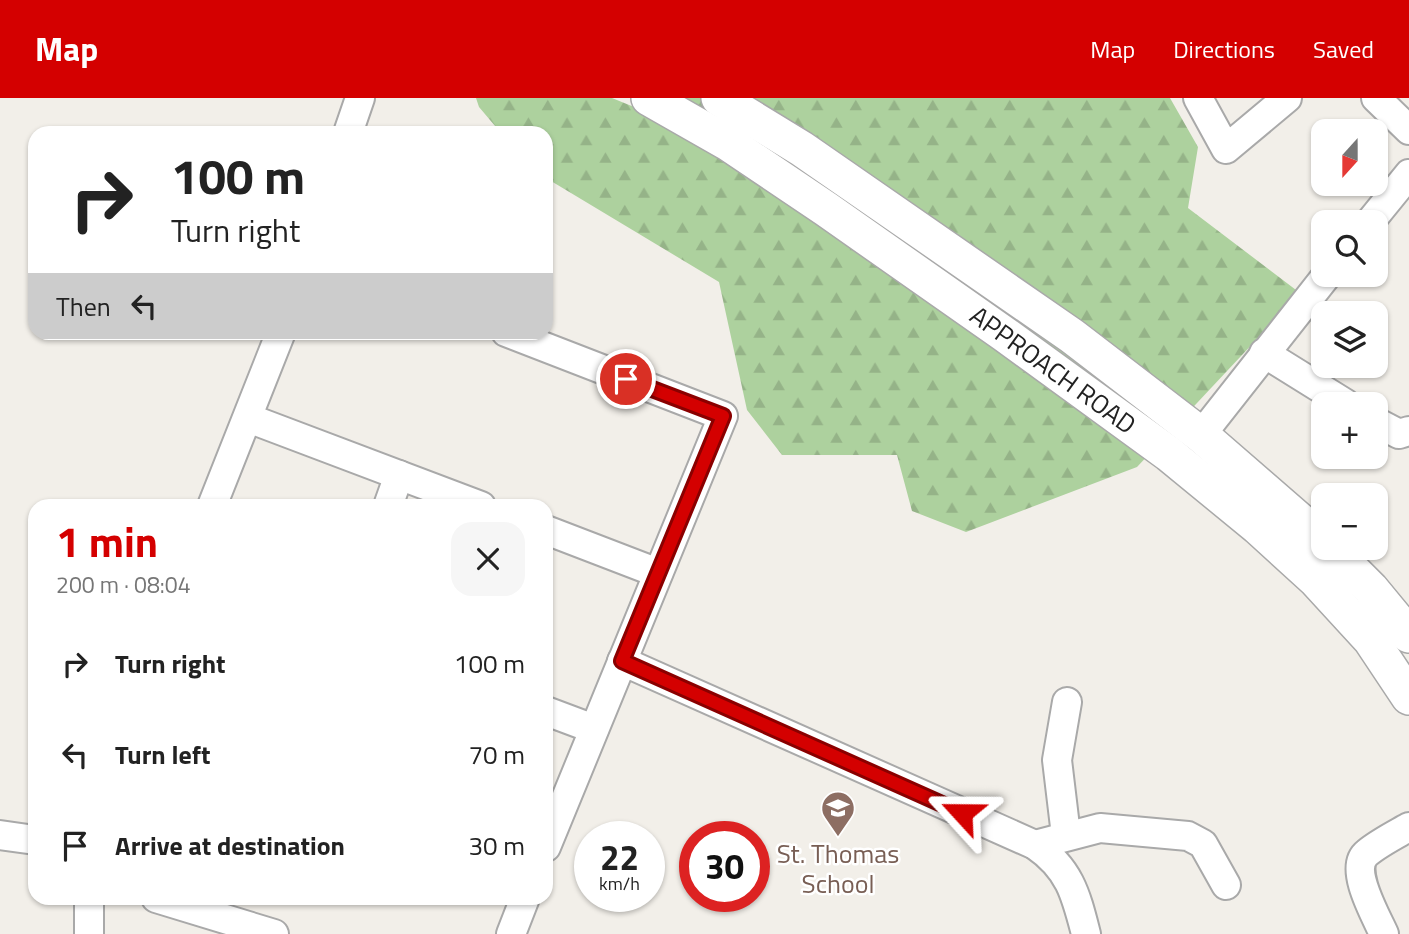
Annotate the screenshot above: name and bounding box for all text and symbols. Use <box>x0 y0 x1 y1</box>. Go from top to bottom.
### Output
text: Map <box>35 24 98 74</box>
text: Map <box>1090 31 1135 67</box>
text: Directions <box>1173 31 1275 67</box>
text: Saved <box>1313 31 1374 67</box>
north arrow <box>1311 119 1388 196</box>
map controls <box>1311 119 1388 560</box>
text: 100 m <box>171 138 305 213</box>
icon: right <box>56 154 147 245</box>
text: Turn right <box>171 206 300 254</box>
button: search <box>1311 210 1388 287</box>
text: Then <box>56 287 111 326</box>
icon: left <box>125 287 163 325</box>
street label: APPROACH ROAD <box>962 296 1144 443</box>
button: layers <box>1311 301 1388 378</box>
pin <box>596 349 656 409</box>
icon: arrive <box>607 360 645 398</box>
button: + <box>1311 392 1388 469</box>
button: − <box>1311 483 1388 560</box>
text: 1 min <box>56 509 158 573</box>
button: close <box>451 522 525 596</box>
text: 200 m · 08:04 <box>56 567 191 602</box>
text: Turn right <box>115 644 226 683</box>
text: 100 m <box>454 644 525 683</box>
icon: right <box>56 645 94 683</box>
text: Turn left <box>115 735 210 774</box>
text: 70 m <box>468 735 525 774</box>
icon: left <box>56 736 94 774</box>
position arrow <box>925 776 999 850</box>
school or university icon: St. Thomas School <box>819 789 857 838</box>
speed limit sign: 30 <box>679 821 770 912</box>
text: Arrive at destination <box>115 826 345 865</box>
text: 30 m <box>468 826 525 865</box>
icon: arrive <box>56 827 94 865</box>
text: 22 <box>600 830 639 884</box>
place label: St. Thomas School <box>777 834 899 903</box>
text: km/h <box>599 870 640 897</box>

